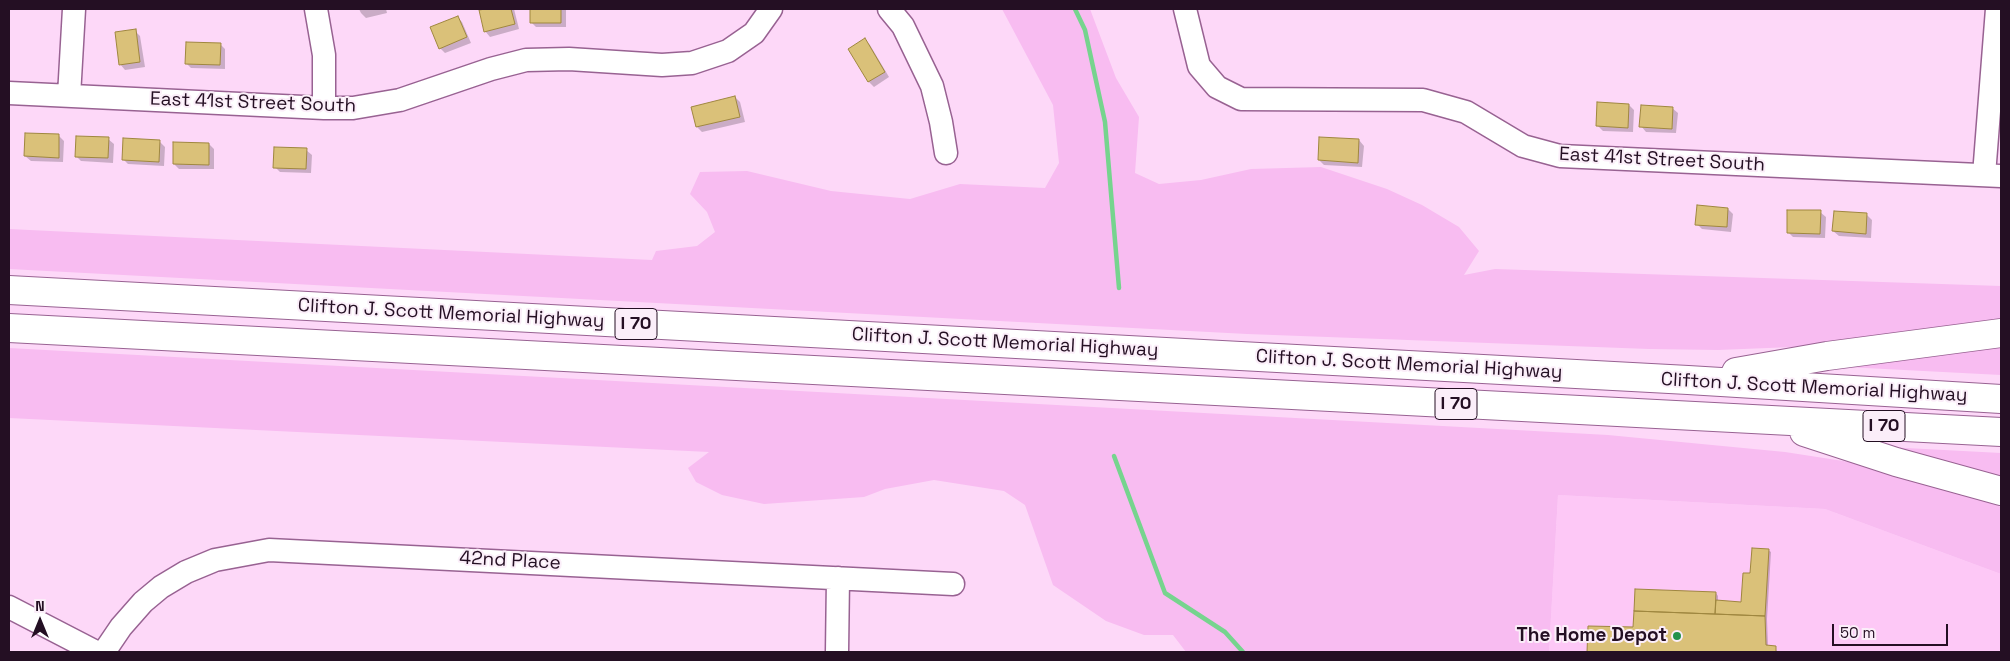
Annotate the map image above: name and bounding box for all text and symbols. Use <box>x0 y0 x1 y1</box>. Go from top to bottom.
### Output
street label: East 41st Street South <box>150 88 356 118</box>
street label: East 41st Street South <box>1558 143 1766 177</box>
street label: Clifton J. Scott Memorial Highway <box>297 295 605 333</box>
road number: I 70 <box>615 308 657 339</box>
street label: Clifton J. Scott Memorial Highway <box>851 324 1159 362</box>
street label: Clifton J. Scott Memorial Highway <box>1255 346 1563 384</box>
street label: Clifton J. Scott Memorial Highway <box>1660 369 1968 407</box>
road number: I 70 <box>1435 388 1477 419</box>
road number: I 70 <box>1863 411 1905 442</box>
street label: 42nd Place <box>459 547 561 575</box>
north arrow <box>15 596 65 646</box>
text: N <box>35 597 45 615</box>
scale bar <box>1835 614 1951 646</box>
text: 50 m <box>1840 623 1875 642</box>
place label: The Home Depot <box>1517 625 1667 647</box>
marker: The Home Depot <box>1671 630 1683 642</box>

